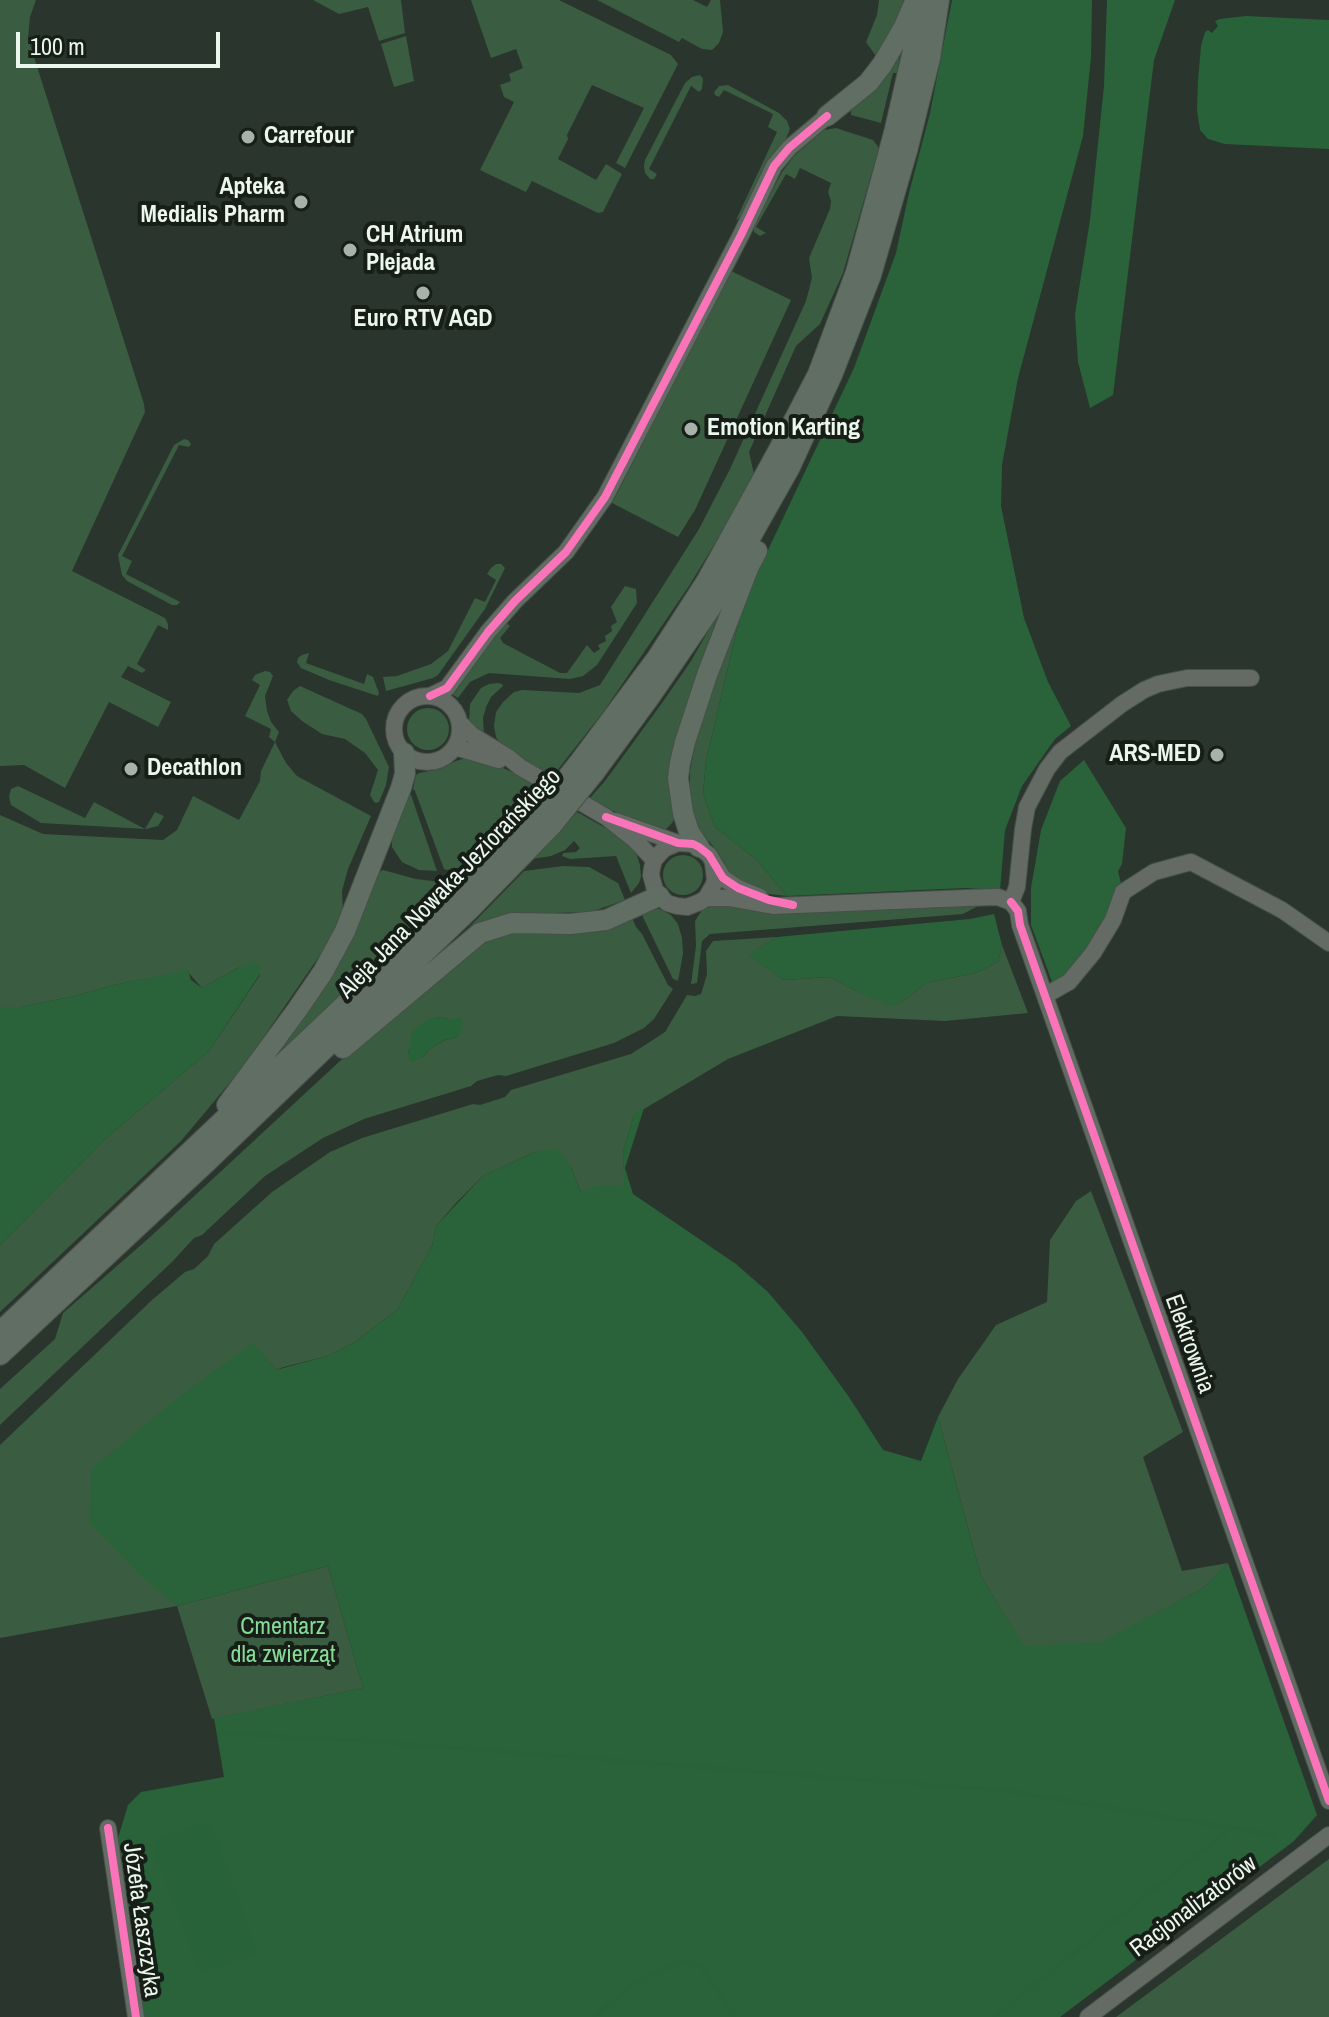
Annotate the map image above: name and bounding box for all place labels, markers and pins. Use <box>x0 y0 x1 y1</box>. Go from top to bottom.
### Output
place label: Carrefour <box>264 123 354 151</box>
marker: Carrefour <box>239 128 257 146</box>
place label: Apteka Medialis Pharm <box>141 174 285 230</box>
marker: Apteka Medialis Pharm <box>292 193 310 211</box>
place label: CH Atrium Plejada <box>366 222 463 278</box>
marker: CH Atrium Plejada <box>341 241 359 259</box>
marker: Euro RTV AGD <box>414 284 432 302</box>
place label: Euro RTV AGD <box>354 306 492 334</box>
place label: Emotion Karting <box>707 415 860 443</box>
marker: Emotion Karting <box>682 420 700 438</box>
place label: ARS-MED <box>1109 741 1201 769</box>
marker: ARS-MED <box>1208 746 1226 764</box>
place label: Decathlon <box>147 755 242 783</box>
marker: Decathlon <box>122 760 140 778</box>

